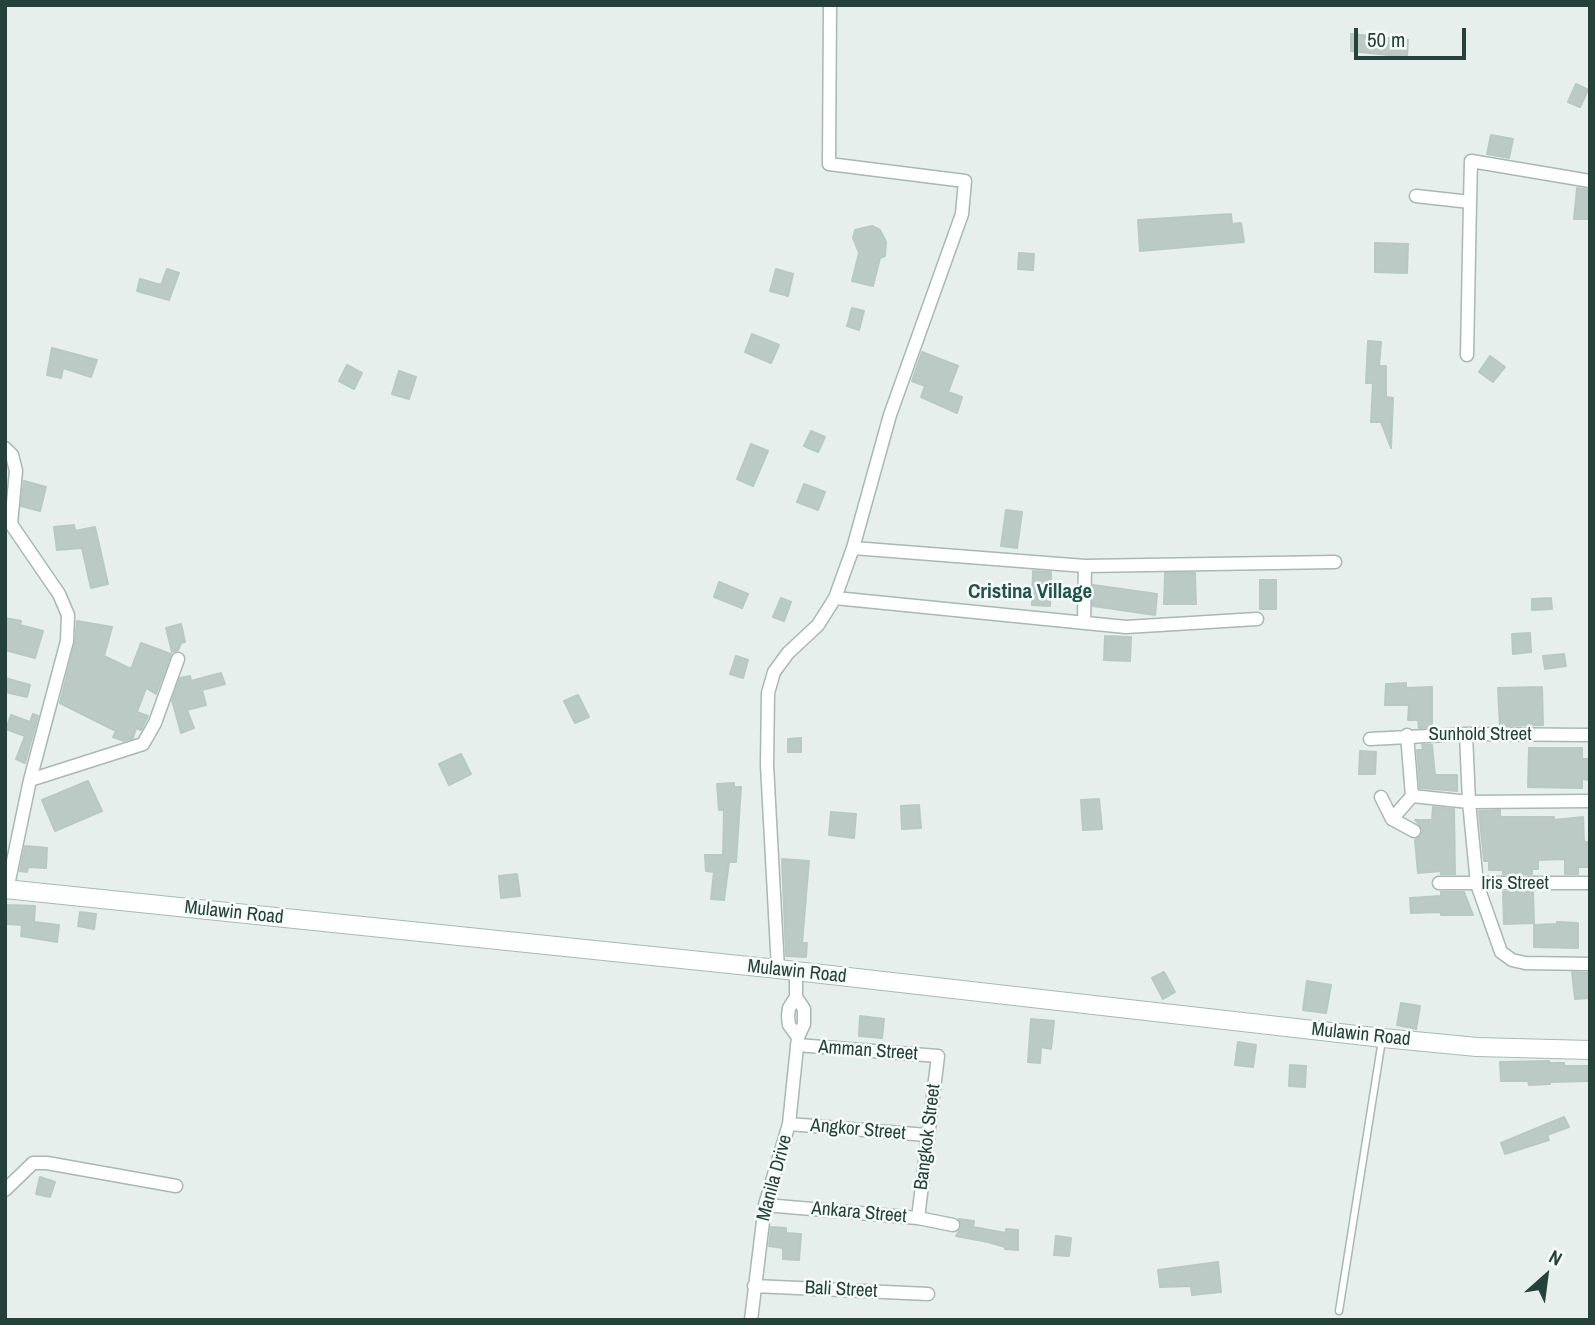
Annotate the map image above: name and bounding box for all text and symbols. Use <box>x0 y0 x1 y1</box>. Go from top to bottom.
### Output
scale bar <box>1357 14 1469 58</box>
text: 50 m <box>1367 25 1405 54</box>
district label: Cristina Village <box>968 579 1092 605</box>
street label: Sunhold Street <box>1428 724 1532 746</box>
street label: Iris Street <box>1481 873 1549 895</box>
street label: Mulawin Road <box>183 896 285 930</box>
street label: Mulawin Road <box>746 955 848 989</box>
street label: Mulawin Road <box>1310 1018 1412 1052</box>
street label: Amman Street <box>818 1036 918 1066</box>
street label: Bangkok Street <box>910 1083 946 1191</box>
street label: Angkor Street <box>810 1114 906 1146</box>
street label: Manila Drive <box>753 1132 797 1224</box>
street label: Ankara Street <box>811 1197 907 1229</box>
north arrow <box>1511 1241 1581 1311</box>
text: N <box>1545 1243 1567 1272</box>
street label: Bali Street <box>804 1277 878 1303</box>

